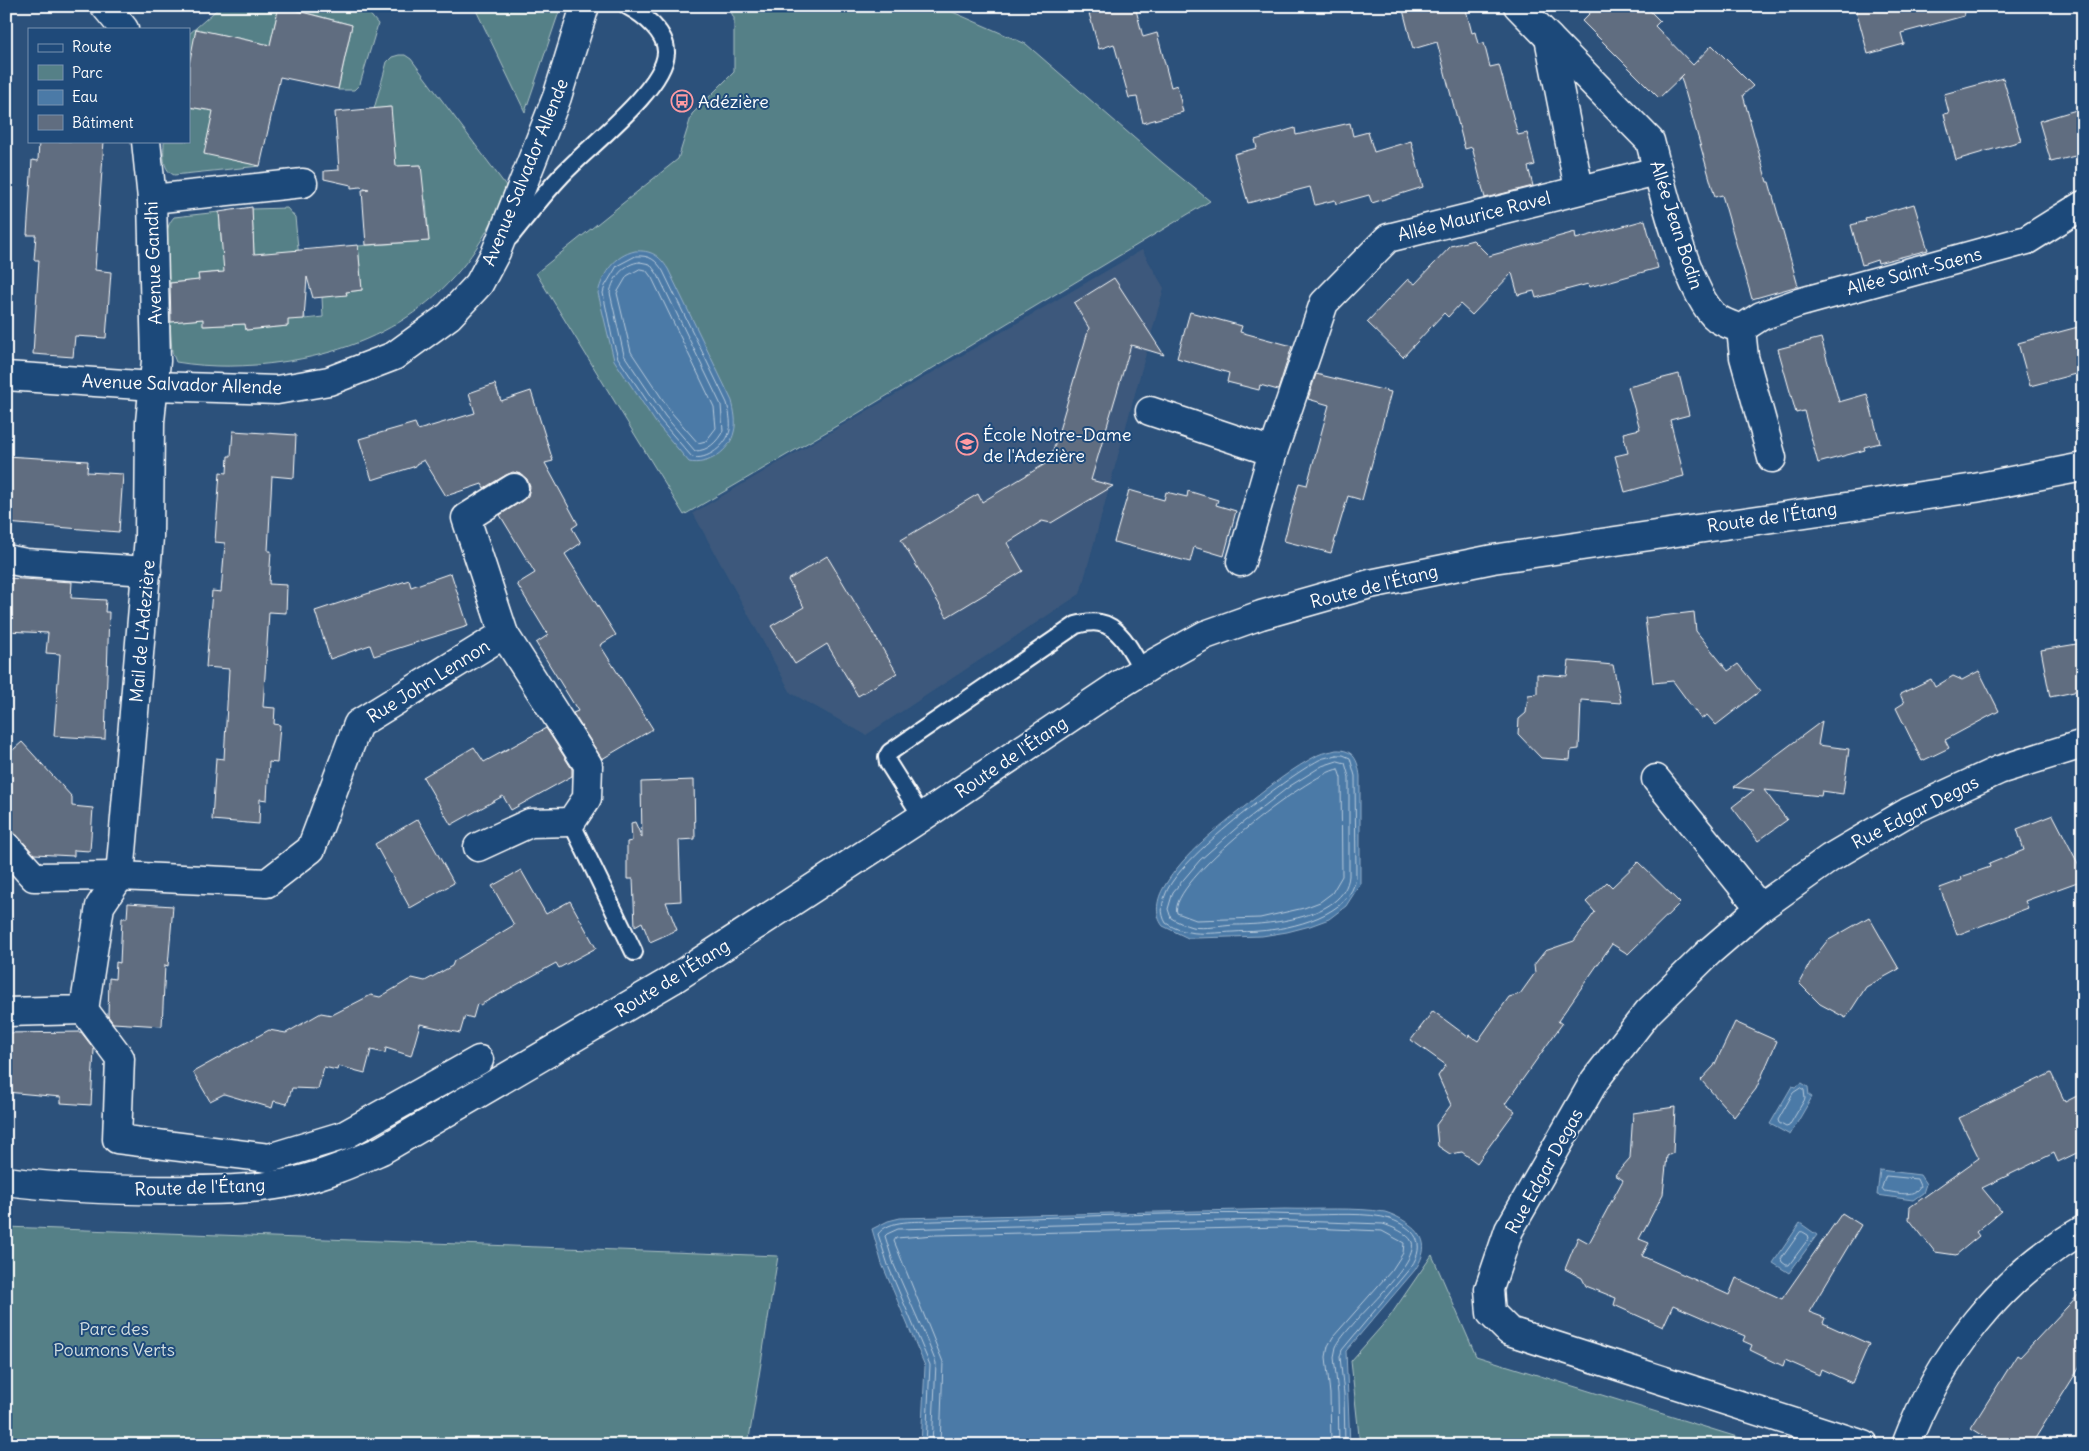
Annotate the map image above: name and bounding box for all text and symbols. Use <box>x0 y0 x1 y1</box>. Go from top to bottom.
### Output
legend <box>28 28 190 142</box>
text: Route <box>72 37 112 56</box>
text: Parc <box>72 63 103 82</box>
street label: Avenue Salvador Allende <box>477 75 573 269</box>
text: Eau <box>72 87 98 106</box>
bus stop icon: Adézière <box>670 89 694 113</box>
place label: Adézière <box>698 90 769 113</box>
text: Bâtiment <box>72 113 134 132</box>
street label: Allée Jean Bodin <box>1645 158 1709 292</box>
street label: Allée Maurice Ravel <box>1395 186 1553 246</box>
street label: Avenue Gandhi <box>139 201 167 325</box>
street label: Allée Saint-Saens <box>1844 242 1984 300</box>
street label: Avenue Salvador Allende <box>82 369 282 399</box>
place label: École Notre-Dame de l'Adezière <box>983 423 1131 467</box>
school or university icon: École Notre-Dame de l'Adezière <box>955 432 979 456</box>
street label: Route de l'Étang <box>1706 497 1838 537</box>
street label: Mail de L'Adezière <box>124 559 160 703</box>
street label: Route de l'Étang <box>1308 559 1440 613</box>
street label: Rue John Lennon <box>362 634 494 728</box>
street label: Route de l'Étang <box>950 711 1072 803</box>
street label: Rue Edgar Degas <box>1848 770 1982 854</box>
street label: Route de l'Étang <box>610 934 734 1022</box>
street label: Rue Edgar Degas <box>1500 1104 1588 1238</box>
street label: Route de l'Étang <box>134 1173 266 1201</box>
park label: Parc des Poumons Verts <box>53 1317 175 1361</box>

